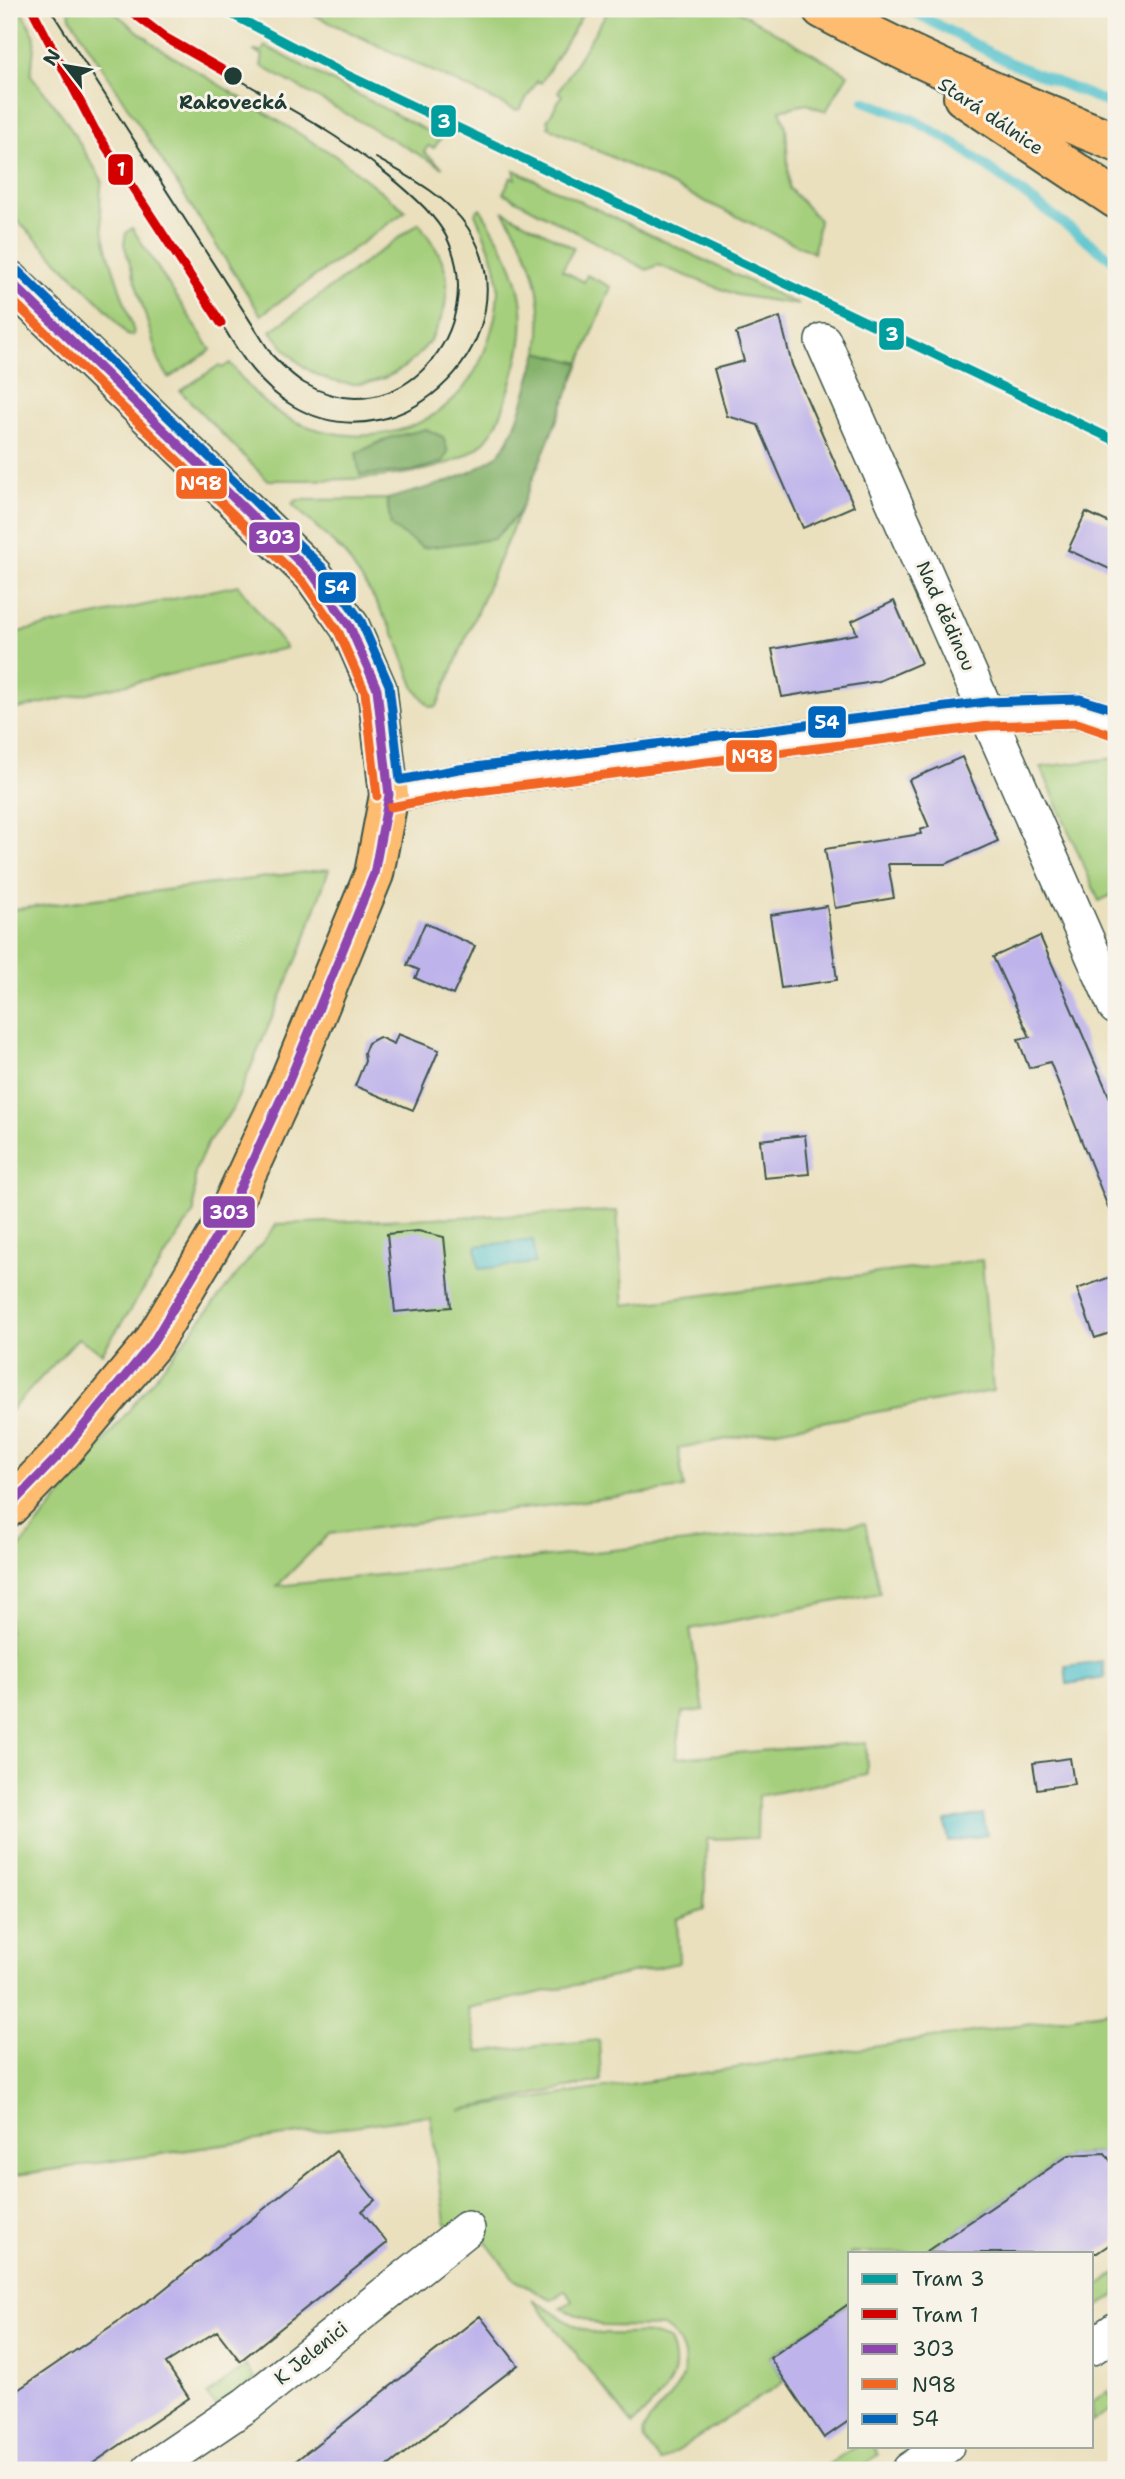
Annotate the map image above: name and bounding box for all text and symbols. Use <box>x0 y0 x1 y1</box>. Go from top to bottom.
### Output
north arrow <box>32 32 102 102</box>
text: N <box>37 45 66 70</box>
marker: Rakovecká <box>222 65 244 87</box>
street label: Stará dálnice <box>934 72 1048 160</box>
place label: Rakovecká <box>179 90 287 115</box>
line badge: 3 <box>430 104 457 138</box>
text: 3 <box>437 109 451 134</box>
line badge: 1 <box>107 153 134 186</box>
text: 1 <box>117 157 125 182</box>
line badge: 3 <box>878 317 905 351</box>
text: 3 <box>885 322 899 347</box>
line badge: N98 <box>175 467 228 500</box>
text: N98 <box>180 471 222 496</box>
line badge: 303 <box>248 521 301 554</box>
text: 303 <box>255 525 295 550</box>
street label: Nad dědinou <box>911 557 981 675</box>
line badge: 54 <box>317 571 357 604</box>
text: 54 <box>324 575 350 600</box>
line badge: 54 <box>807 705 847 739</box>
text: 54 <box>814 710 840 735</box>
line badge: N98 <box>725 739 778 773</box>
text: N98 <box>731 744 773 769</box>
line badge: 303 <box>202 1195 256 1229</box>
text: 303 <box>209 1200 249 1225</box>
legend <box>848 2252 1094 2448</box>
text: Tram 3 <box>912 2265 985 2293</box>
text: Tram 1 <box>912 2301 979 2329</box>
street label: K Jelenici <box>269 2316 353 2390</box>
text: 303 <box>912 2335 955 2363</box>
text: N98 <box>912 2371 957 2399</box>
text: 54 <box>912 2405 939 2433</box>

